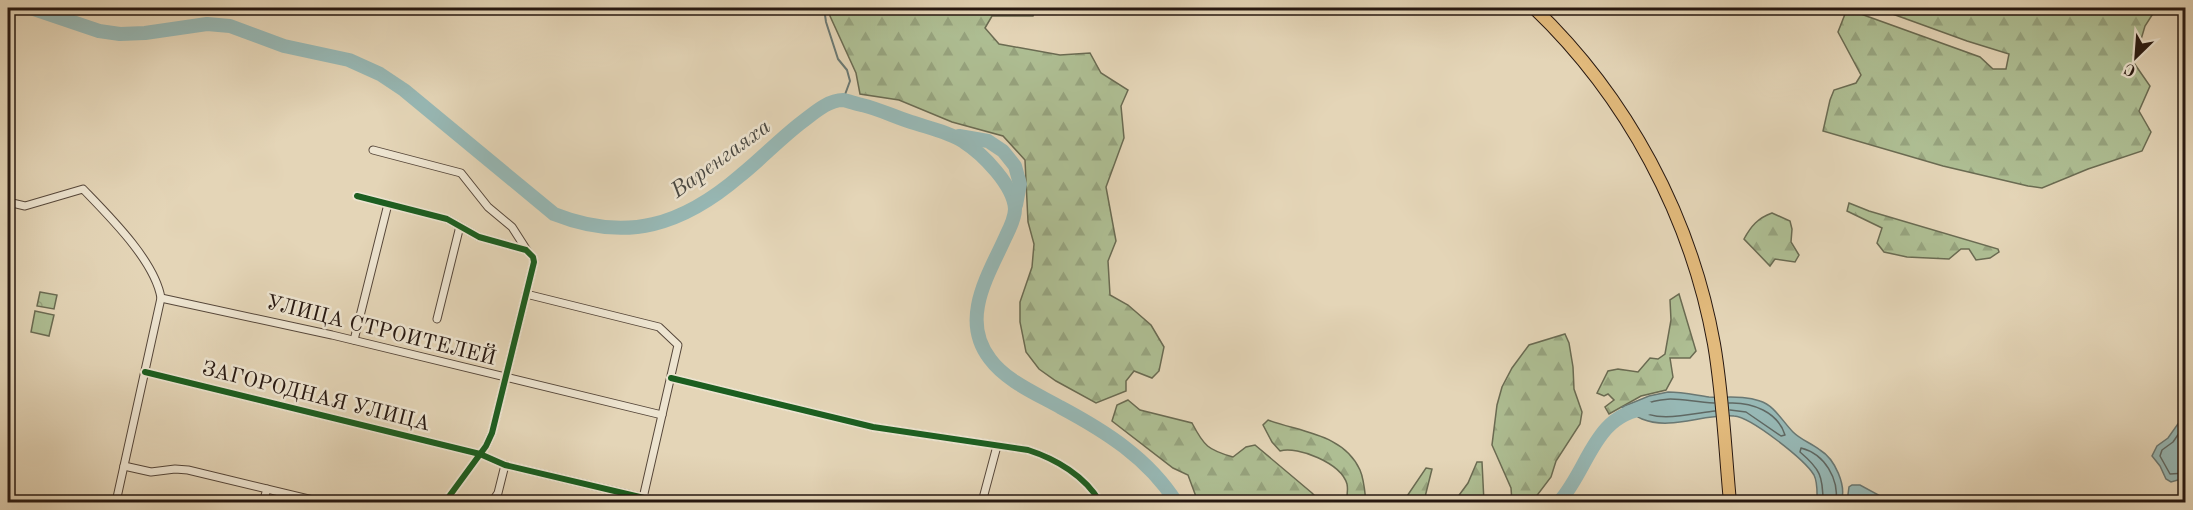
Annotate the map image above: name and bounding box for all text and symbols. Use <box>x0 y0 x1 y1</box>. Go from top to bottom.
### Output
north arrow <box>2106 27 2166 87</box>
text: С <box>2122 59 2139 78</box>
water label: Варенгаяха <box>666 115 775 203</box>
street label: УЛИЦА СТРОИТЕЛЕЙ <box>264 287 499 370</box>
street label: ЗАГОРОДНАЯ УЛИЦА <box>200 358 432 436</box>

